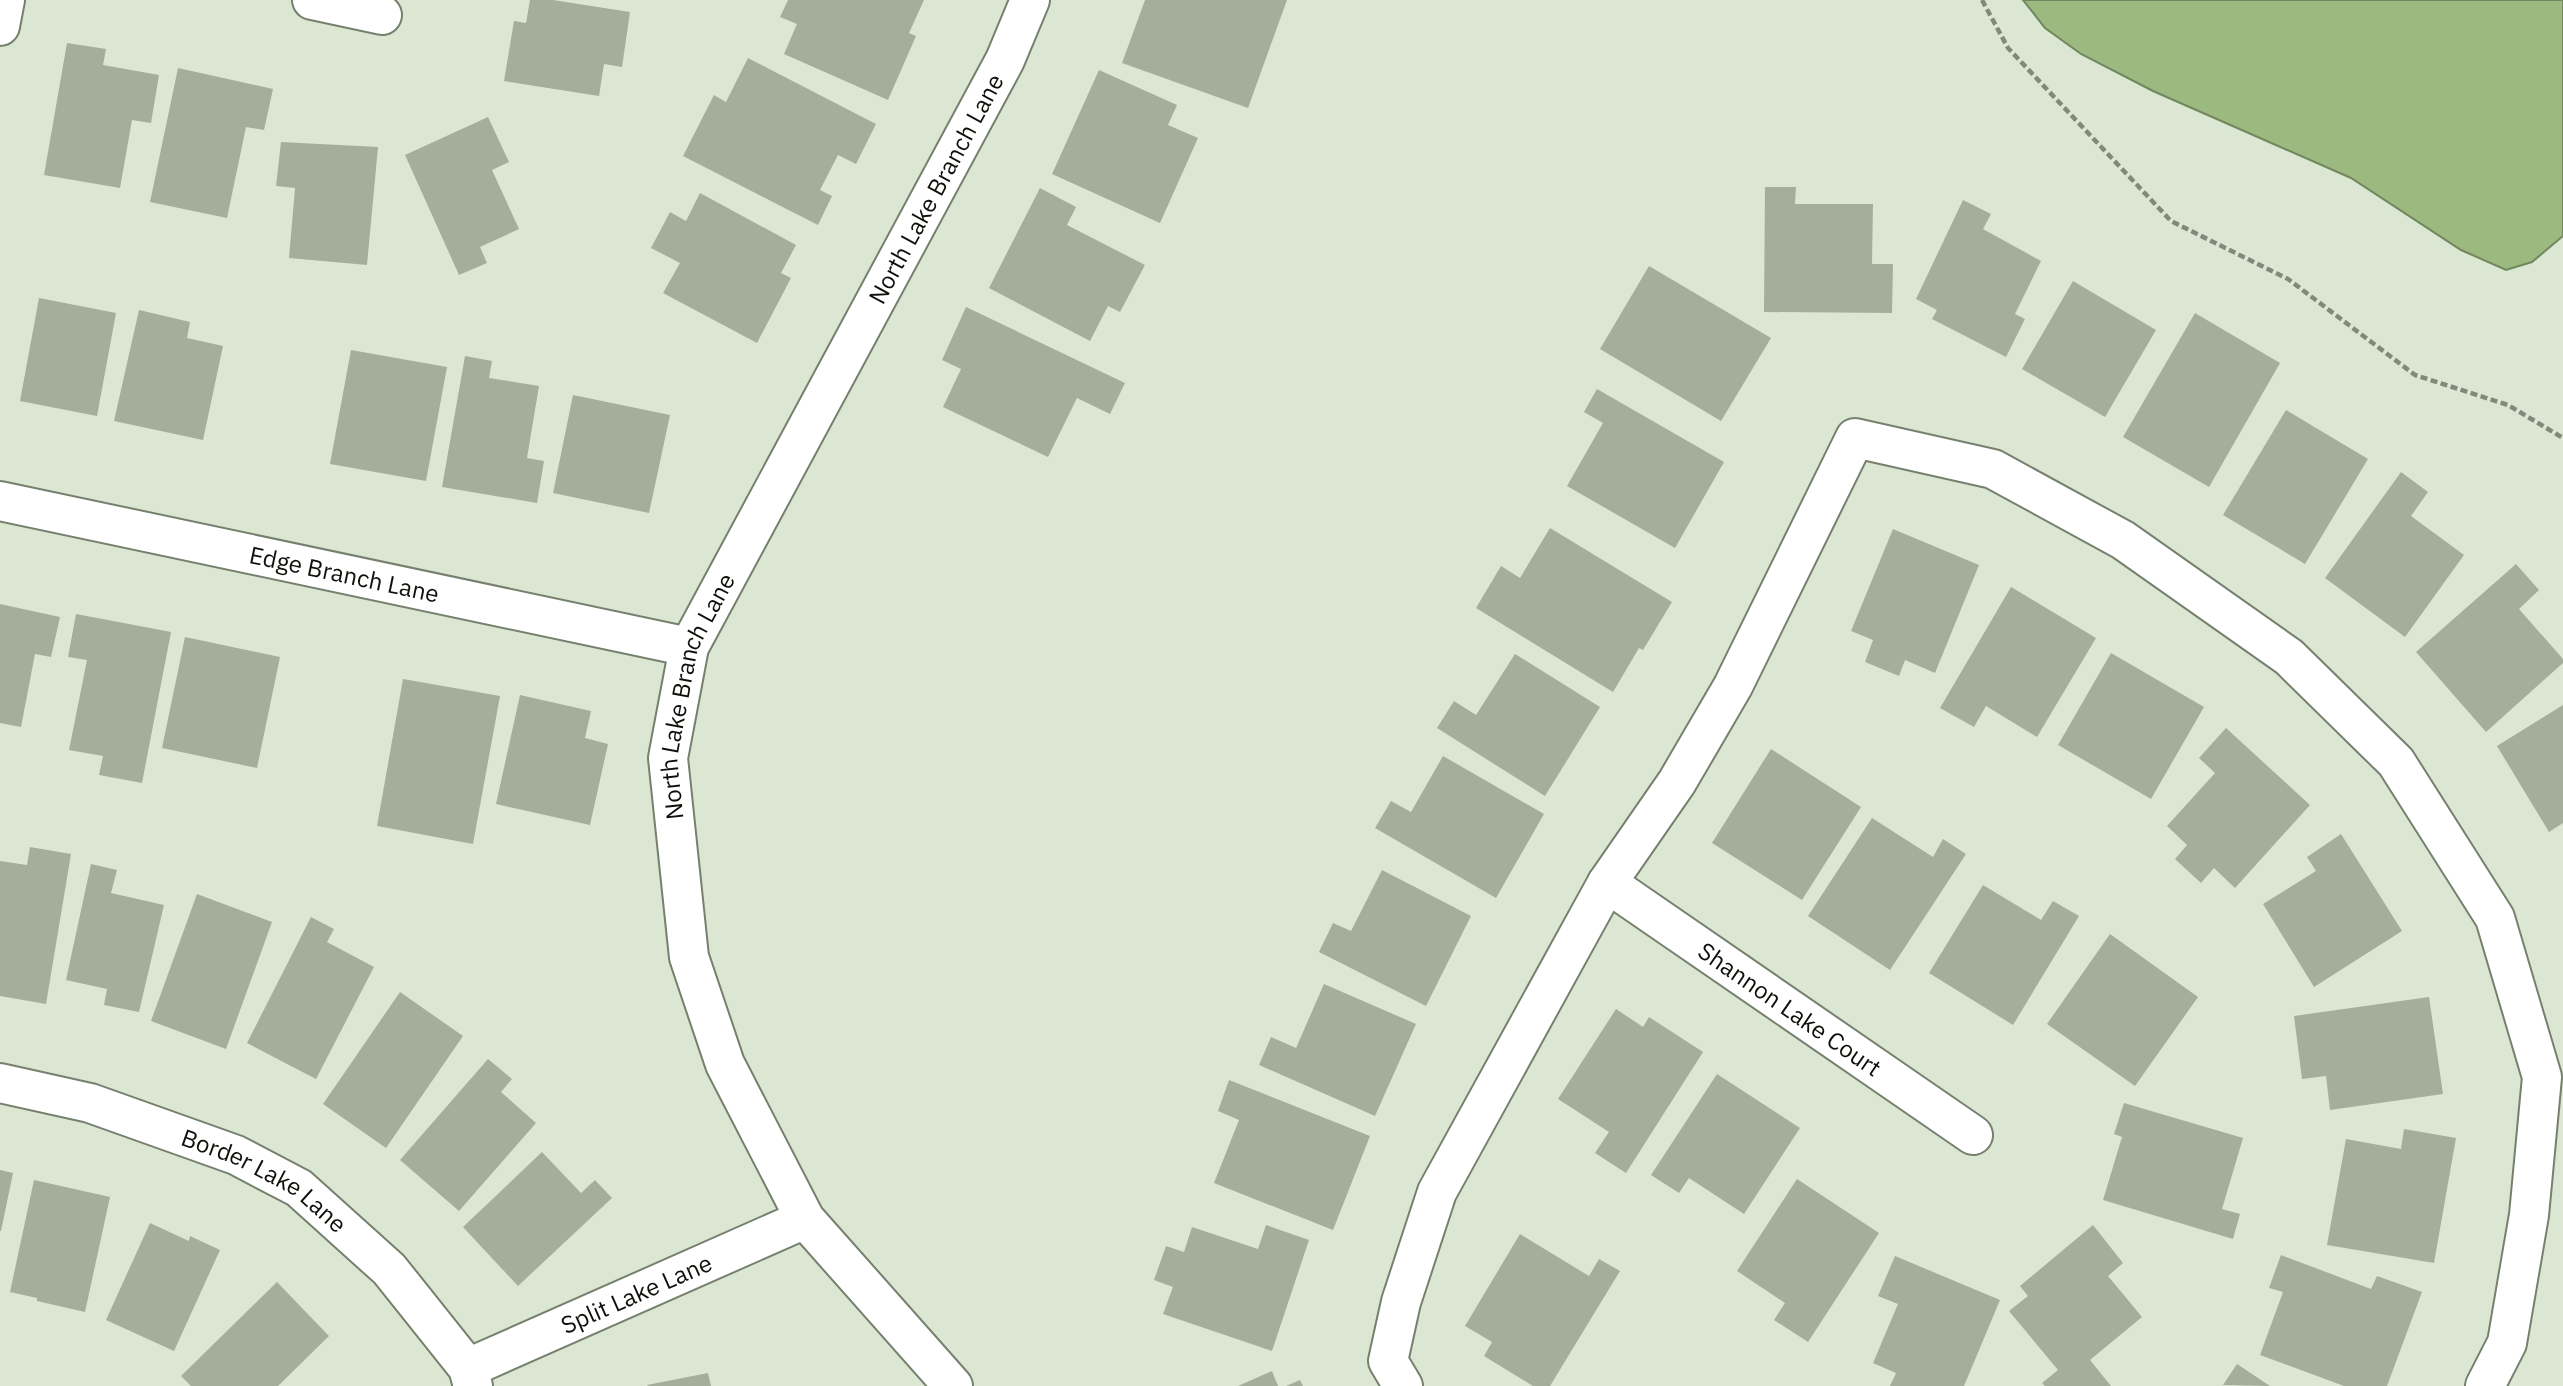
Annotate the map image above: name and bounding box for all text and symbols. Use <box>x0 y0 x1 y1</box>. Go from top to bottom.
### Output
street label: North Lake Branch Lane <box>861 68 1011 309</box>
street label: Edge Branch Lane <box>247 538 442 610</box>
street label: North Lake Branch Lane <box>652 567 742 821</box>
street label: Shannon Lake Court <box>1692 935 1888 1083</box>
street label: Border Lake Lane <box>177 1121 354 1239</box>
street label: Split Lake Lane <box>556 1246 717 1341</box>

